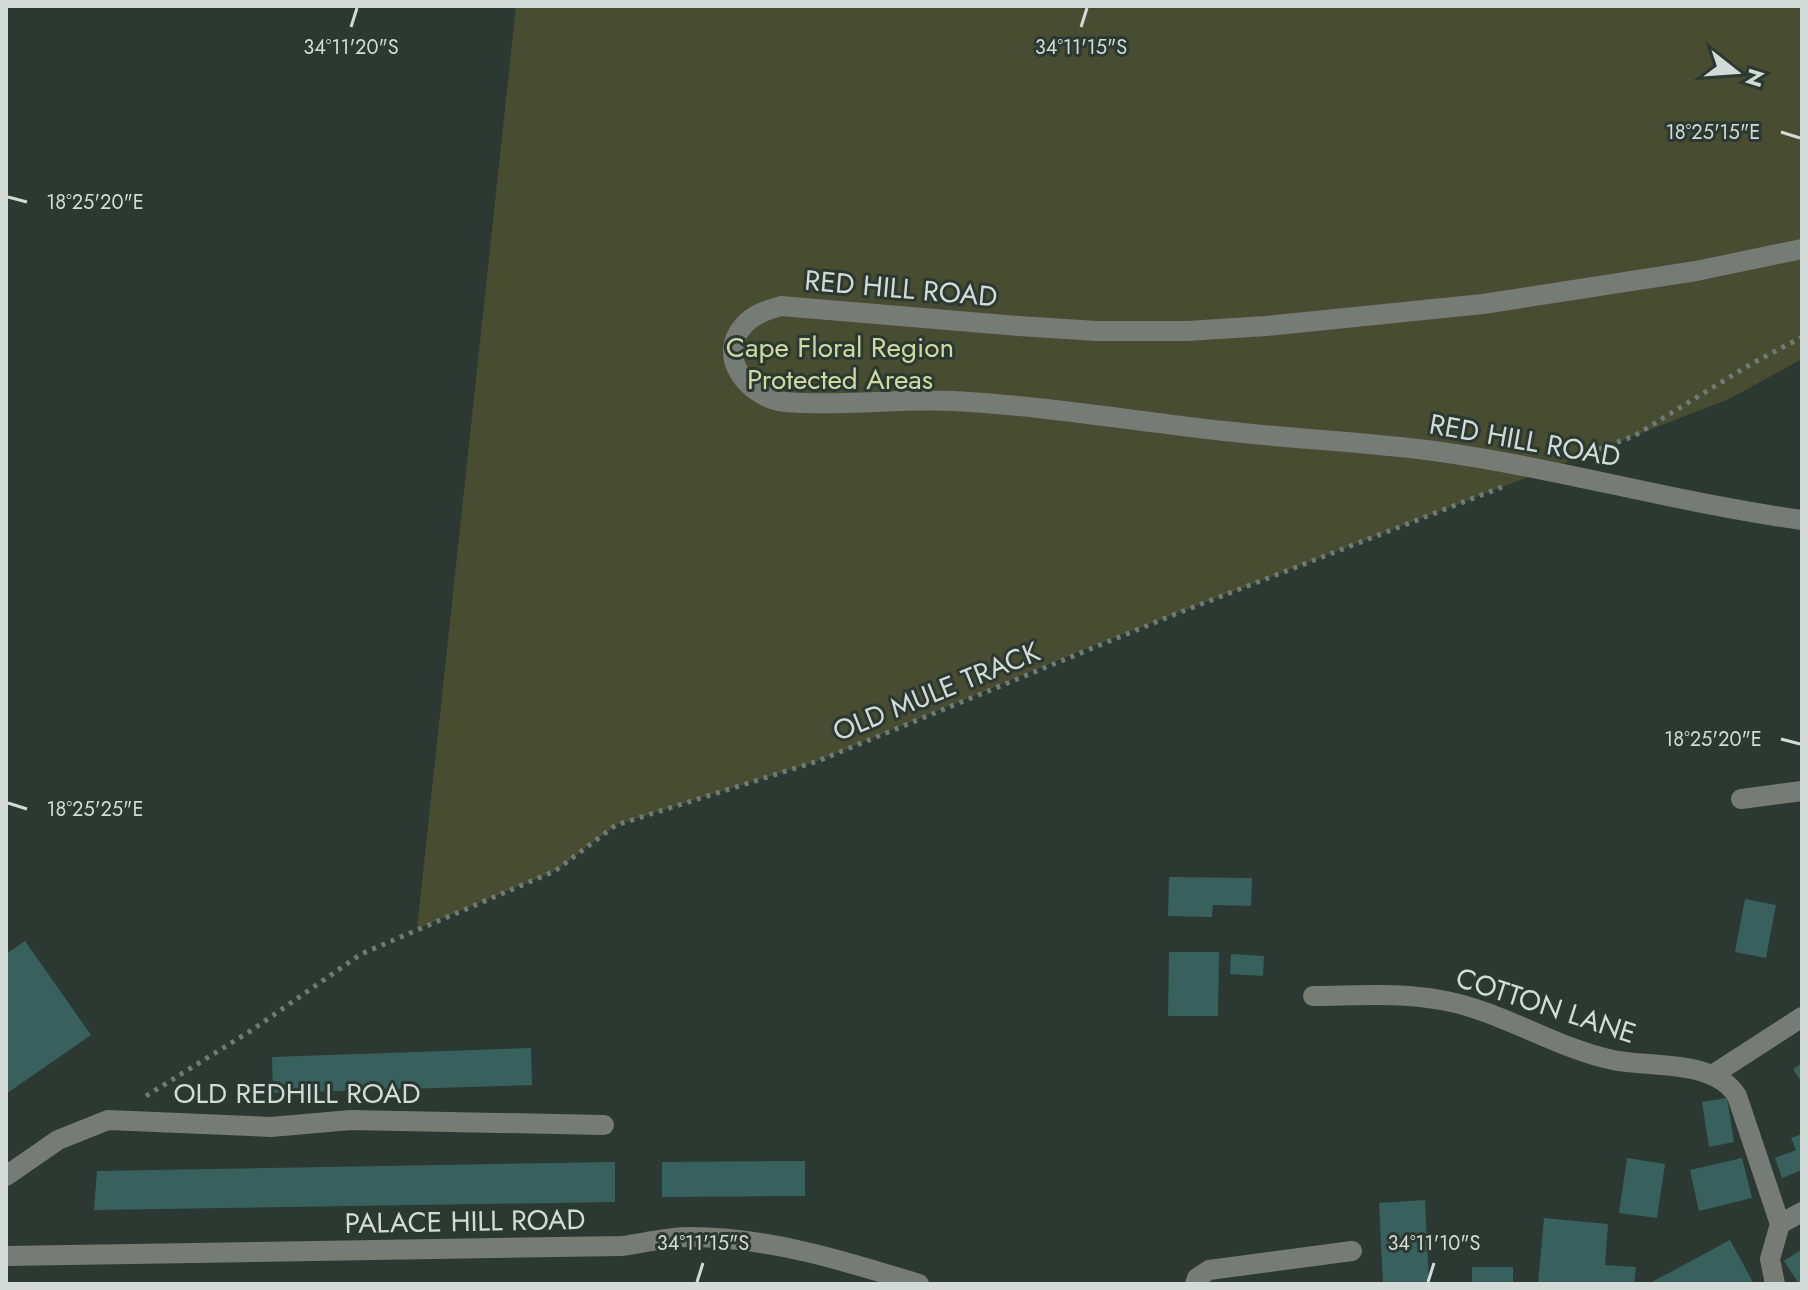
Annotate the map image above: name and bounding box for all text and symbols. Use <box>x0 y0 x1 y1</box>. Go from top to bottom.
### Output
north arrow <box>1696 32 1776 112</box>
text: 34°11'20"S <box>303 33 399 62</box>
text: 34°11'15"S <box>1035 33 1127 62</box>
text: N <box>1737 65 1773 91</box>
text: 18°25'15"E <box>1666 118 1760 147</box>
text: 18°25'20"E <box>46 188 144 217</box>
street label: RED HILL ROAD <box>803 260 999 317</box>
park label: Cape Floral Region Protected Areas <box>726 327 954 400</box>
street label: RED HILL ROAD <box>1426 404 1624 477</box>
street label: OLD MULE TRACK <box>826 631 1046 752</box>
text: 18°25'20"E <box>1664 725 1762 754</box>
text: 18°25'25"E <box>47 795 143 824</box>
street label: COTTON LANE <box>1450 957 1641 1054</box>
street label: OLD REDHILL ROAD <box>173 1073 421 1114</box>
street label: PALACE HILL ROAD <box>344 1199 586 1244</box>
text: 34°11'15"S <box>657 1229 749 1258</box>
text: 34°11'10"S <box>1387 1229 1481 1258</box>

